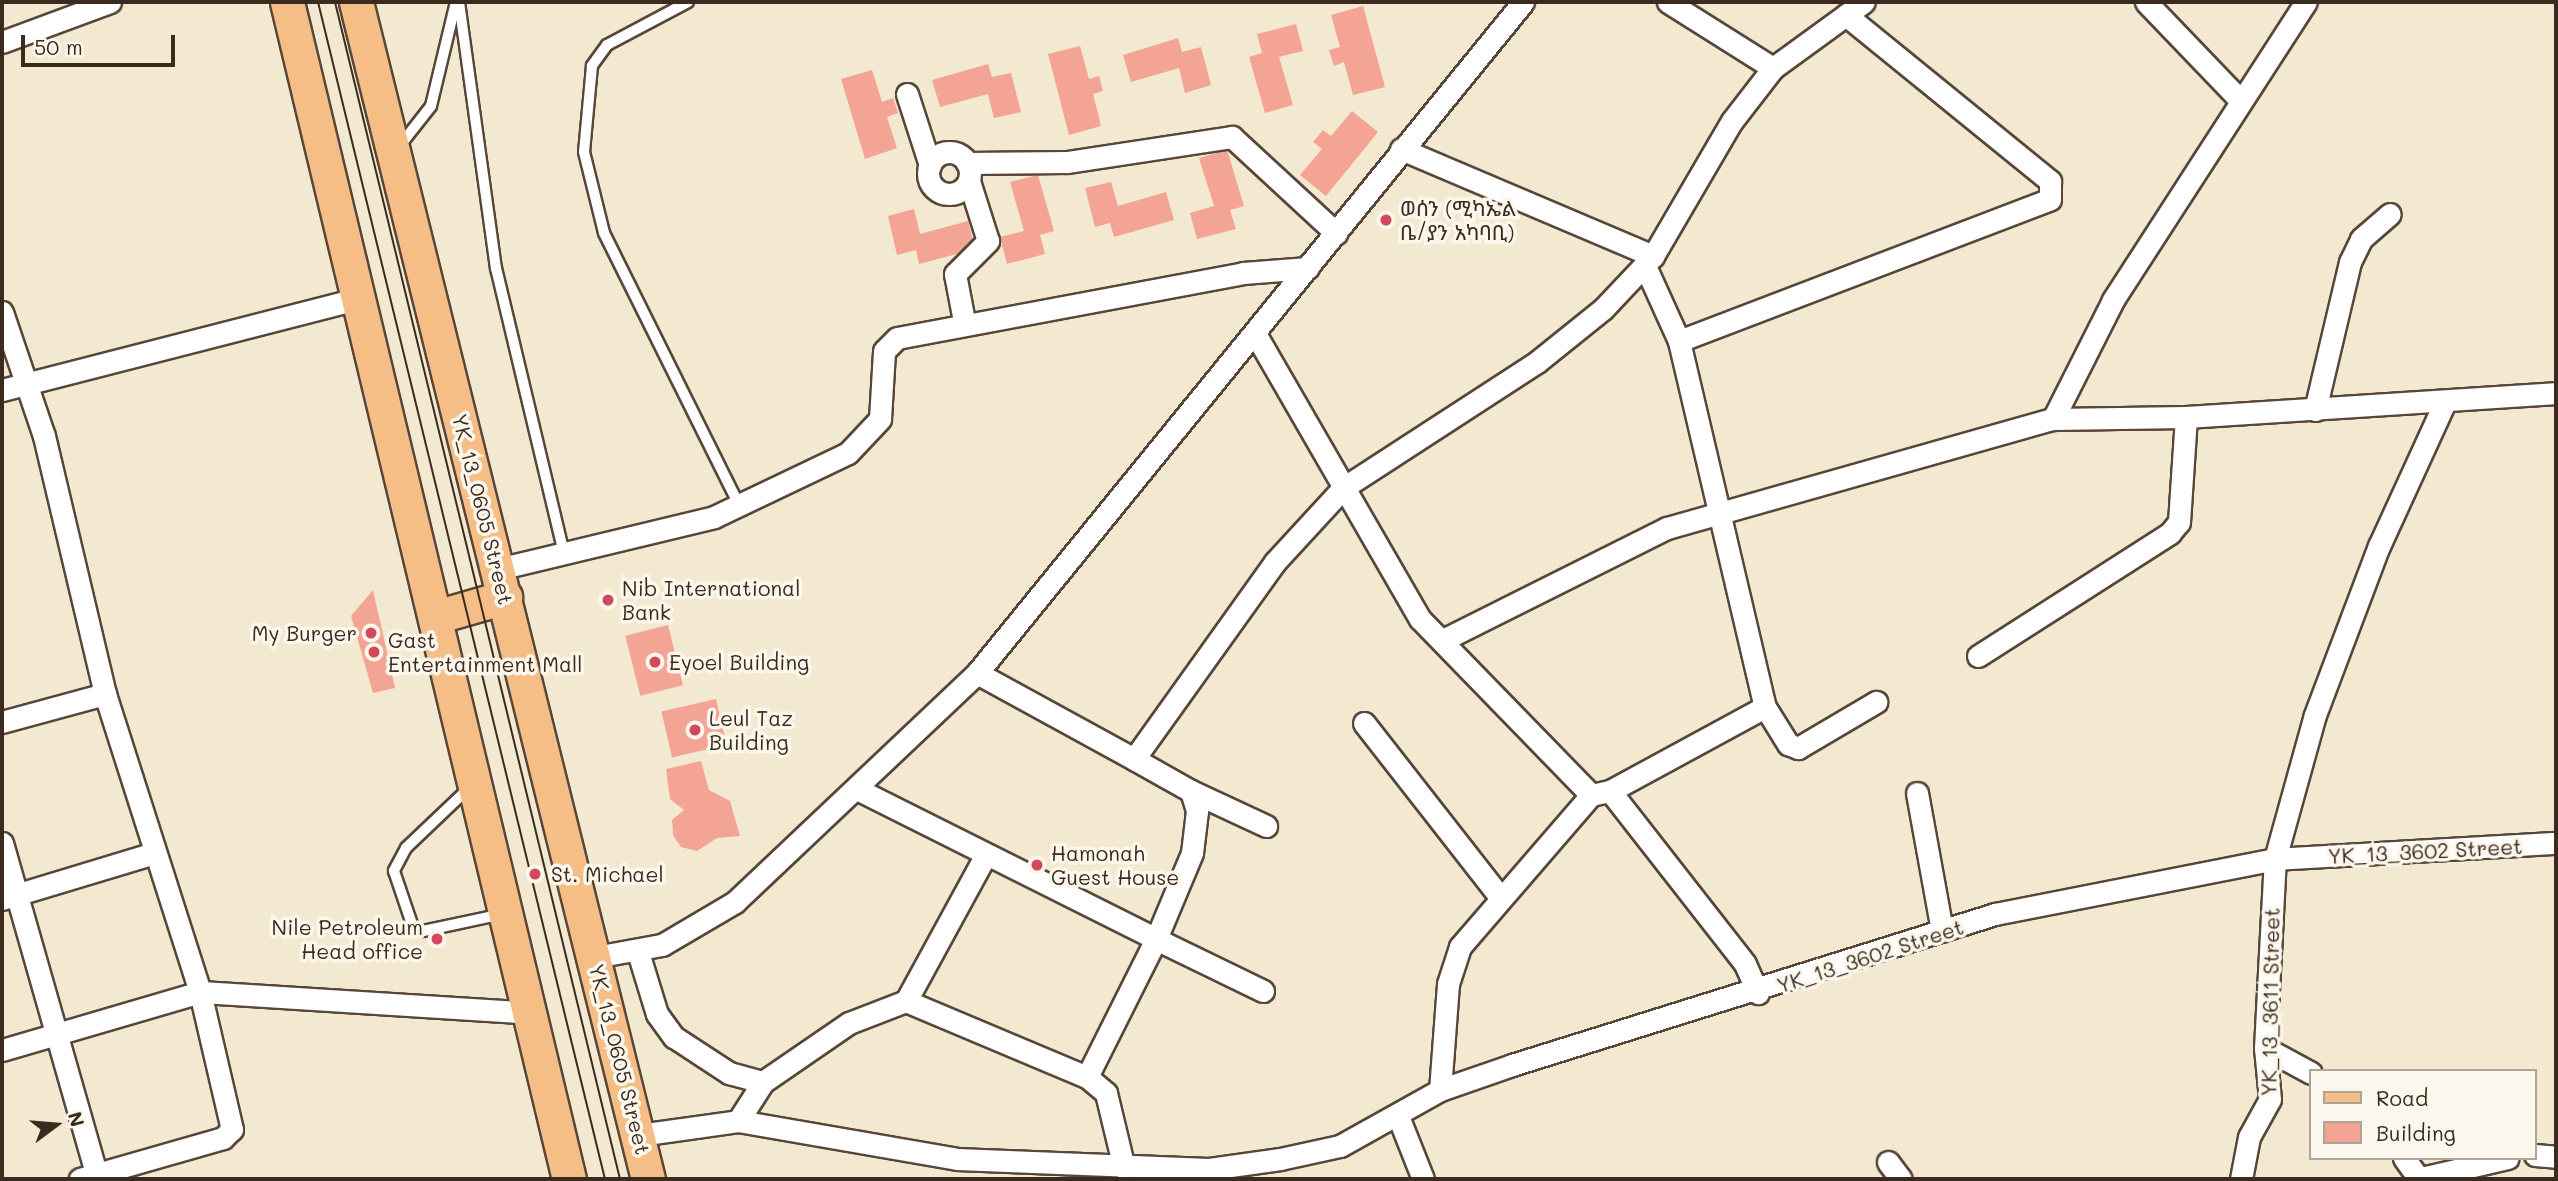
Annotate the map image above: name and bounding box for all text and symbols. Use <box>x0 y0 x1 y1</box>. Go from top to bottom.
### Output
scale bar <box>24 21 178 65</box>
text: 50 m <box>34 33 83 60</box>
place label: ወሰን (ሚካኤል ቤ/ያን አካባቢ) <box>1400 195 1516 245</box>
marker: ወሰን (ሚካኤል ቤ/ያን አካባቢ) <box>1378 212 1394 228</box>
street label: YK_13_0605 Street <box>447 411 519 607</box>
place label: Nib International Bank <box>622 575 800 625</box>
marker: Nib International Bank <box>600 592 616 608</box>
place label: My Burger <box>252 620 357 646</box>
marker: My Burger <box>363 625 379 641</box>
place label: Gast Entertainment Mall <box>388 627 583 677</box>
marker: Gast Entertainment Mall <box>366 644 382 660</box>
place label: Eyoel Building <box>669 649 809 675</box>
marker: Eyoel Building <box>647 654 663 670</box>
place label: Leul Taz Building <box>709 705 793 755</box>
marker: Leul Taz Building <box>687 722 703 738</box>
street label: YK_13_3602 Street <box>2327 833 2523 869</box>
place label: Hamonah Guest House <box>1051 840 1179 890</box>
marker: Hamonah Guest House <box>1029 857 1045 873</box>
place label: St. Michael <box>551 861 664 887</box>
marker: St. Michael <box>525 864 545 884</box>
street label: YK_13_3611 Street <box>2256 907 2284 1097</box>
place label: Nile Petroleum Head office <box>272 914 423 964</box>
street label: YK_13_3602 Street <box>1774 914 1966 998</box>
marker: Nile Petroleum Head office <box>429 931 445 947</box>
street label: YK_13_0605 Street <box>584 961 656 1157</box>
legend <box>2310 1069 2537 1160</box>
text: Road <box>2376 1084 2428 1111</box>
north arrow <box>21 1090 91 1160</box>
text: N <box>63 1109 91 1129</box>
text: Building <box>2376 1119 2456 1146</box>

